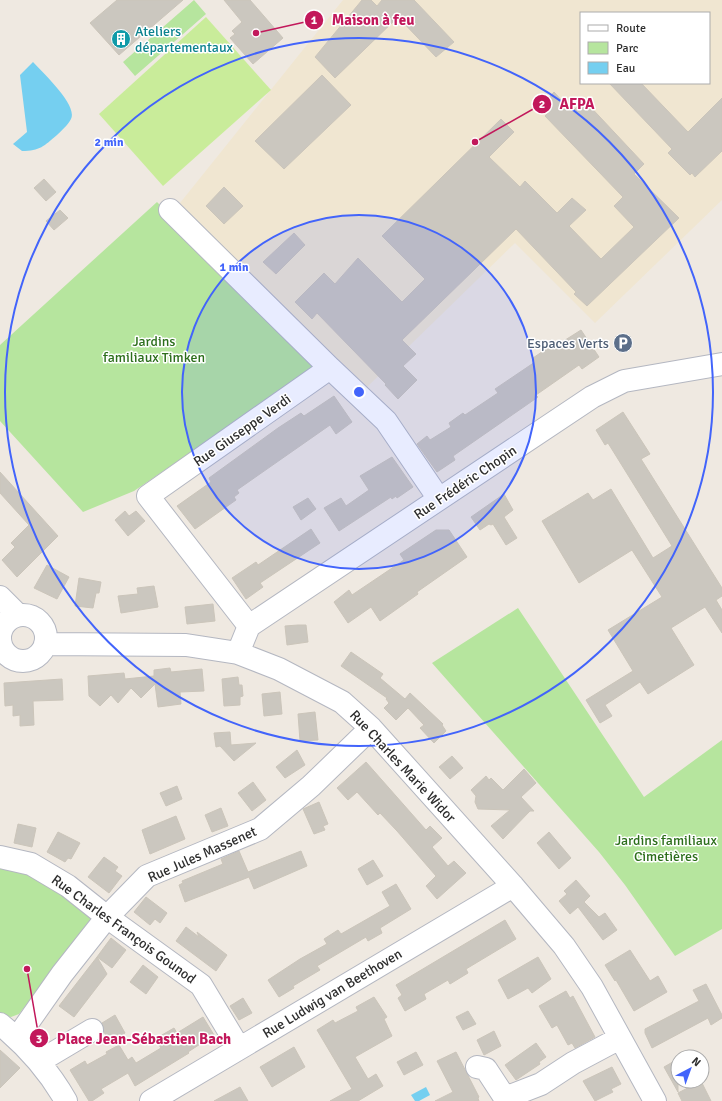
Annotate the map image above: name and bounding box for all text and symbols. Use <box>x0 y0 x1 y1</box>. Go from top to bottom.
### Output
callout: Maison à feu <box>304 7 423 34</box>
text: Maison à feu <box>332 11 414 29</box>
legend <box>580 12 710 84</box>
text: 1 <box>311 13 318 28</box>
text: Route <box>616 21 646 36</box>
place label: Ateliers départementaux <box>135 23 234 56</box>
building icon: Ateliers départementaux <box>110 28 132 50</box>
text: Parc <box>616 41 639 56</box>
text: Eau <box>616 61 635 76</box>
callout: AFPA <box>532 90 603 117</box>
text: AFPA <box>559 95 595 113</box>
text: 2 <box>539 97 545 112</box>
text: 2 min <box>95 135 124 150</box>
text: 1 min <box>220 260 249 275</box>
parking icon: Espaces Verts <box>612 332 634 354</box>
park label: Jardins familiaux Timken <box>103 333 205 366</box>
place label: Espaces Verts <box>527 335 609 352</box>
centre of rings <box>352 385 366 399</box>
street label: Rue Giuseppe Verdi <box>190 391 294 470</box>
street label: Rue Frédéric Chopin <box>411 442 520 523</box>
street label: Rue Charles Marie Widor <box>346 707 460 827</box>
street label: Rue Jules Massenet <box>145 823 259 886</box>
park label: Jardins familiaux Cimetières <box>615 832 717 865</box>
street label: Rue Charles François Gounod <box>48 871 199 987</box>
street label: Rue Ludwig van Beethoven <box>259 945 405 1042</box>
callout: Place Jean-Sébastien Bach <box>29 1025 239 1052</box>
text: Place Jean-Sébastien Bach <box>57 1030 231 1048</box>
text: 3 <box>36 1032 42 1047</box>
north arrow <box>670 1049 710 1089</box>
text: N <box>689 1054 703 1069</box>

